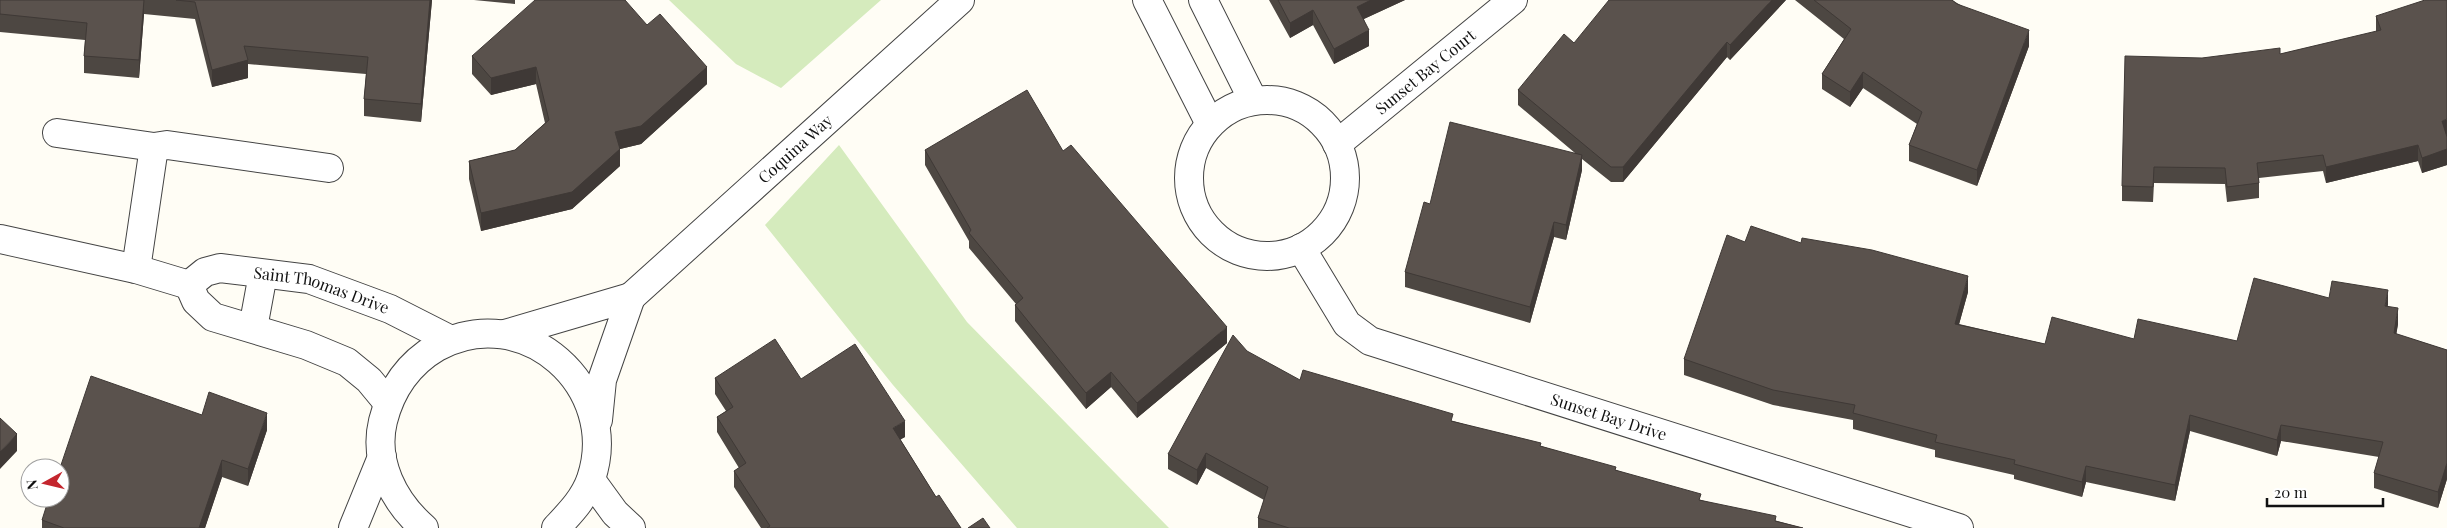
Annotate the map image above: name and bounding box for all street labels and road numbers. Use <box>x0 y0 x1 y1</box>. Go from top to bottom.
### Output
street label: Sunset Bay Court <box>1370 24 1480 119</box>
street label: Coquina Way <box>753 109 836 188</box>
street label: Saint Thomas Drive <box>253 261 392 318</box>
street label: Sunset Bay Drive <box>1548 388 1670 445</box>

